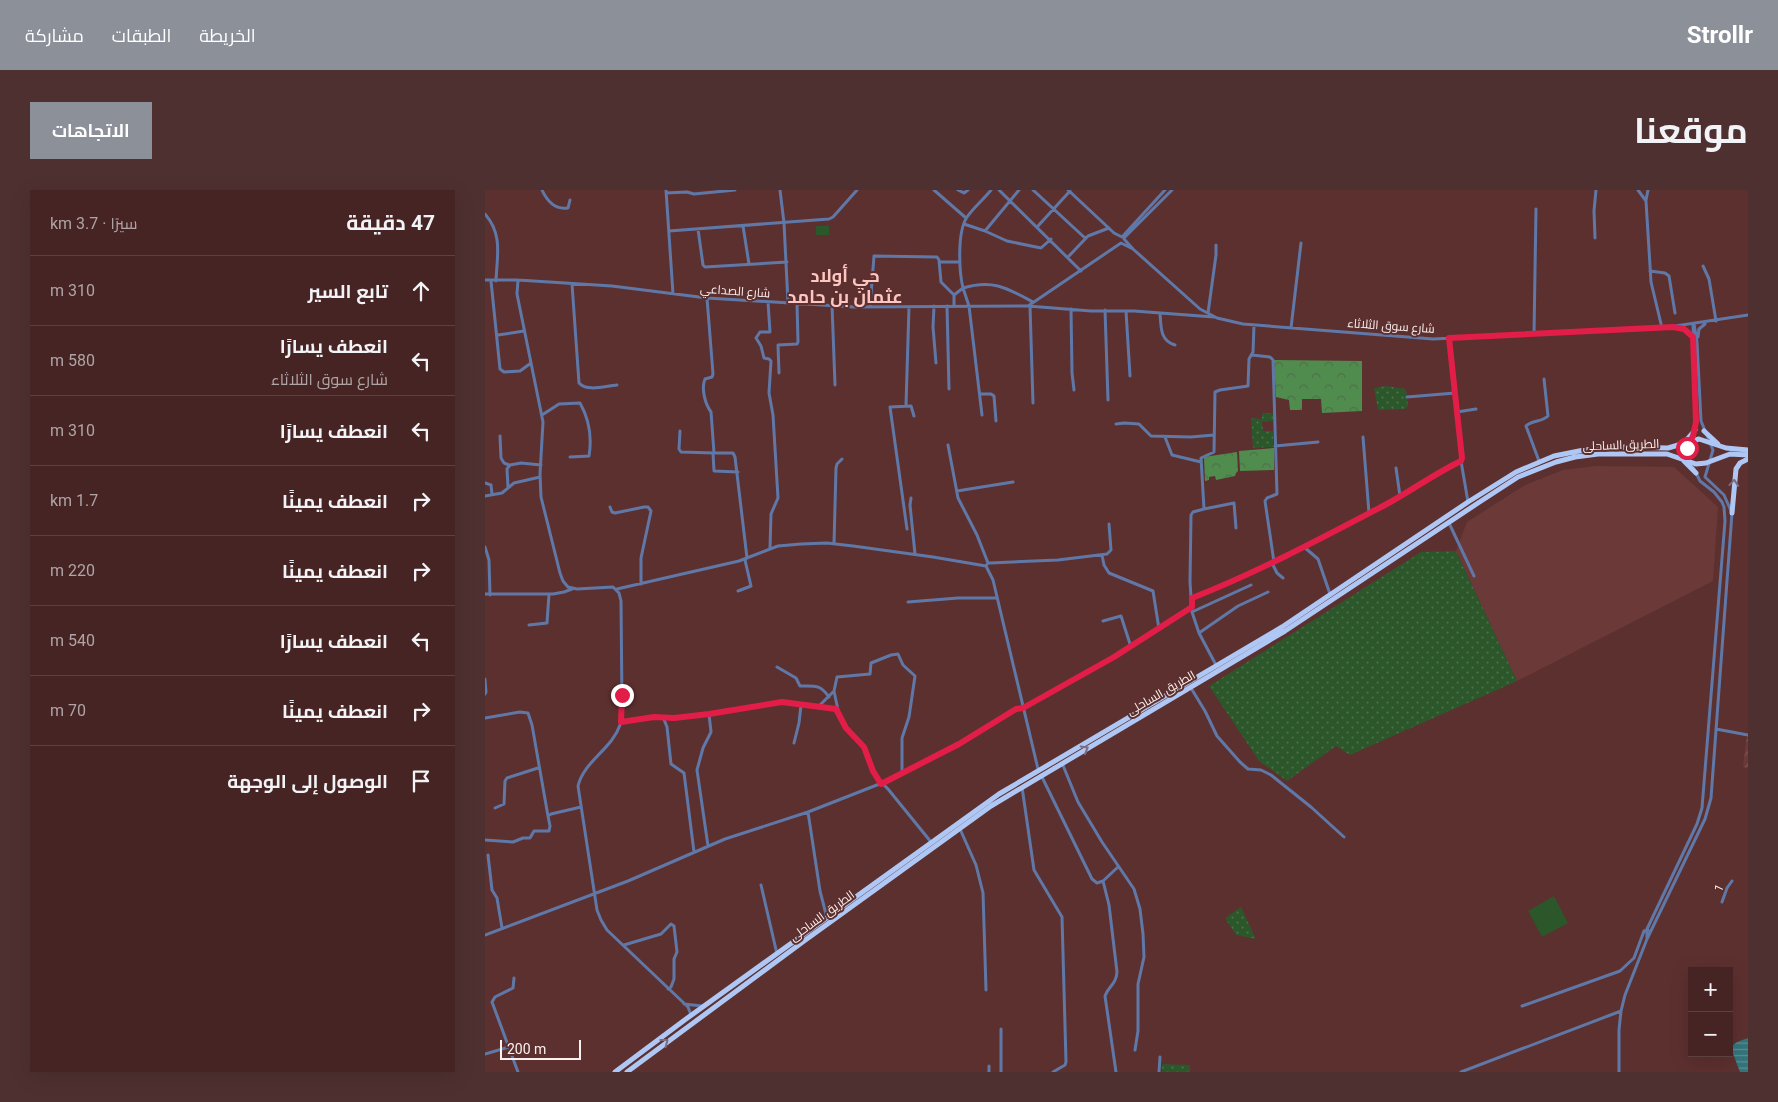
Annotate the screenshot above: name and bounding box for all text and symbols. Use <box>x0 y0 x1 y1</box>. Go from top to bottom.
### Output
text: Strollr <box>1687 21 1753 49</box>
text: مشاركة <box>25 25 84 46</box>
text: الطبقات <box>112 25 171 46</box>
text: الخريطة <box>199 25 256 46</box>
button: الاتجاهات <box>30 102 152 159</box>
text: موقعنا <box>1634 111 1748 152</box>
text: 47 دقيقة <box>346 211 435 235</box>
text: سيرًا · 3.7 km <box>50 214 137 233</box>
district label: حي أولاد عثمان بن حامد <box>787 263 903 308</box>
icon: ahead <box>407 277 435 305</box>
text: تابع السير <box>308 280 388 303</box>
text: 310 m <box>50 281 95 300</box>
street label: شارع الصداعي <box>699 282 771 303</box>
street label: شارع سوق الثلاثاء <box>1347 316 1435 337</box>
text: انعطف يسارًا <box>280 335 388 358</box>
icon: left <box>407 347 435 375</box>
text: 580 m <box>50 351 95 370</box>
text: شارع سوق الثلاثاء <box>271 370 388 389</box>
icon: left <box>407 417 435 445</box>
text: انعطف يسارًا <box>280 420 388 443</box>
text: 310 m <box>50 421 95 440</box>
street label: الطريق الساحلى <box>1582 437 1660 453</box>
route start <box>1676 437 1699 460</box>
one-way arrow <box>1729 479 1740 487</box>
icon: right <box>407 487 435 515</box>
text: انعطف يمينًا <box>282 490 388 513</box>
text: 1.7 km <box>50 491 98 510</box>
icon: right <box>407 557 435 585</box>
text: انعطف يمينًا <box>282 560 388 583</box>
text: 220 m <box>50 561 95 580</box>
icon: left <box>407 627 435 655</box>
text: انعطف يسارًا <box>280 630 388 653</box>
text: 540 m <box>50 631 95 650</box>
street label: الطريق الساحلى <box>1124 668 1198 718</box>
route end <box>611 684 634 707</box>
icon: right <box>407 697 435 725</box>
text: انعطف يمينًا <box>282 700 388 723</box>
text: 70 m <box>50 701 86 720</box>
one-way arrow <box>1080 746 1089 756</box>
icon: arrive <box>407 767 435 795</box>
text: الوصول إلى الوجهة <box>227 770 388 793</box>
street label: 1 <box>1711 882 1727 894</box>
street label: الطريق الساحلى <box>787 888 857 944</box>
map controls <box>1688 967 1733 1057</box>
button: + <box>1688 967 1733 1012</box>
button: − <box>1688 1012 1733 1057</box>
scale bar <box>500 1037 581 1060</box>
one-way arrow <box>660 1039 669 1049</box>
text: 200 m <box>507 1041 546 1057</box>

